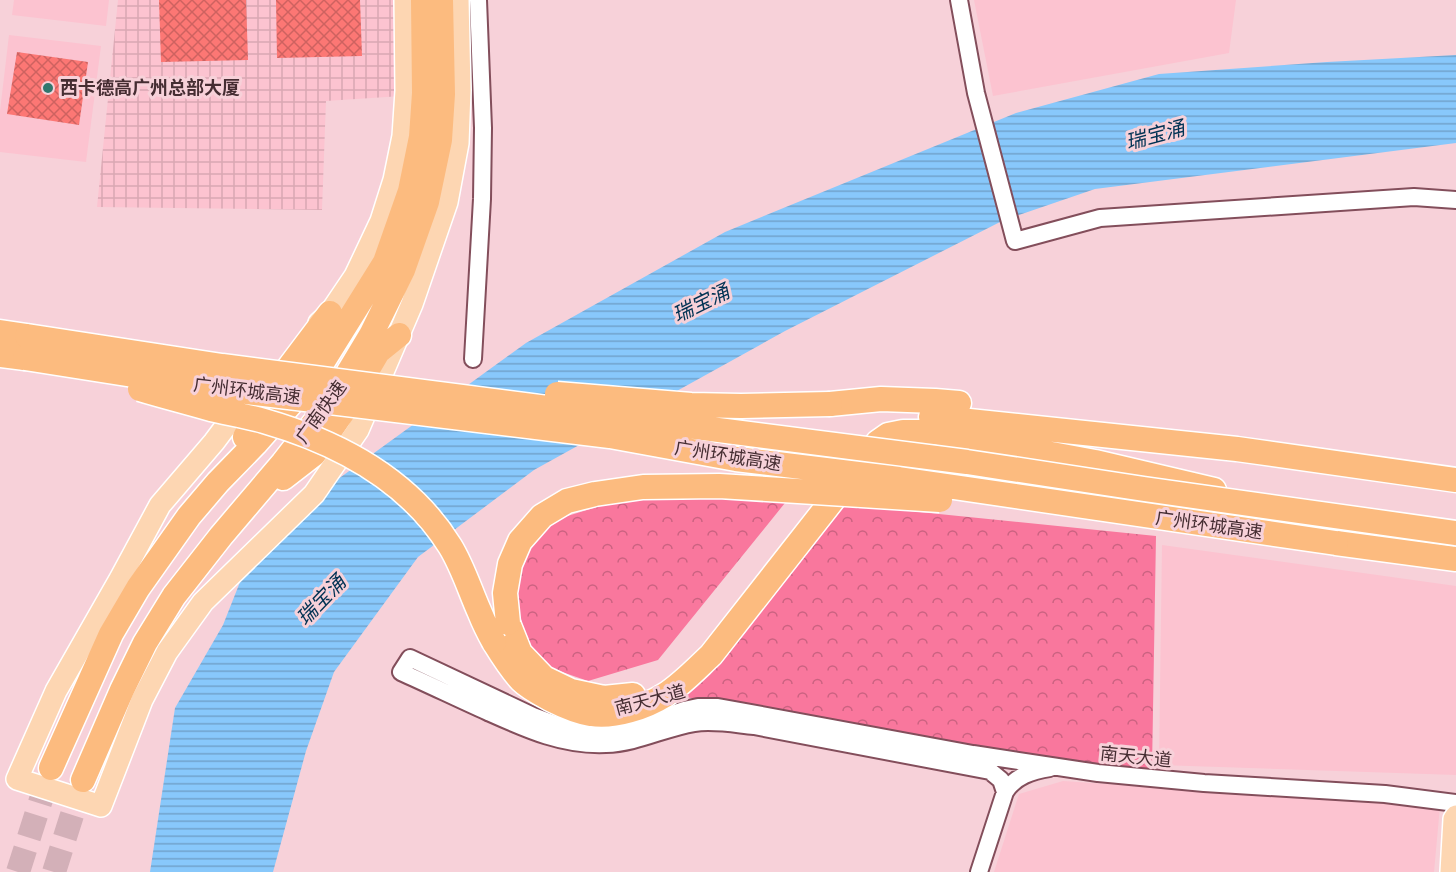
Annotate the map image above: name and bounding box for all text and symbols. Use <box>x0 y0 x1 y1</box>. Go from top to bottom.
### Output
place label: 西卡德高广州总部大厦 <box>60 77 240 99</box>
marker: 西卡德高广州总部大厦 <box>41 81 55 95</box>
water label: 瑞宝涌 <box>1123 115 1189 154</box>
water label: 瑞宝涌 <box>669 278 735 327</box>
street label: 广州环城高速 <box>192 374 302 408</box>
street label: 广南快速 <box>291 376 351 448</box>
street label: 广州环城高速 <box>673 437 783 475</box>
street label: 广州环城高速 <box>1154 507 1264 543</box>
water label: 瑞宝涌 <box>292 569 352 630</box>
street label: 南天大道 <box>612 680 688 720</box>
street label: 南天大道 <box>1099 742 1173 772</box>

